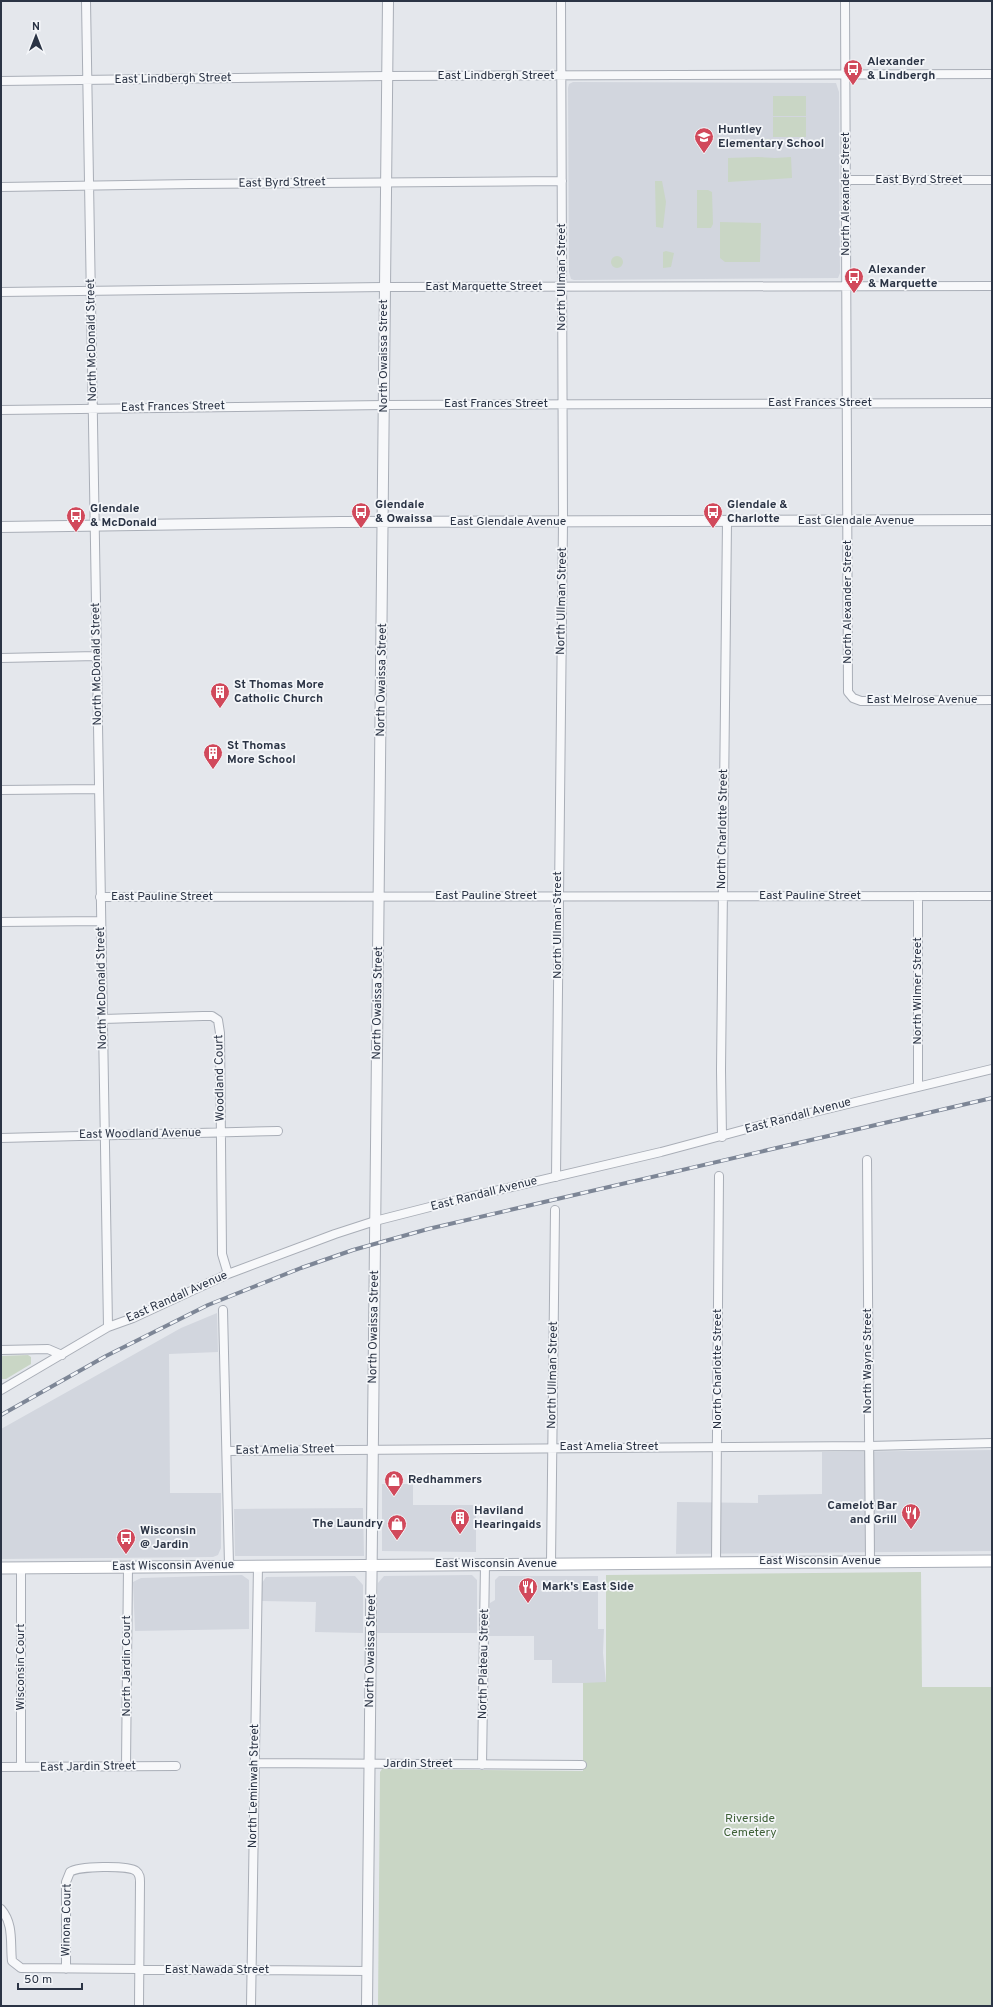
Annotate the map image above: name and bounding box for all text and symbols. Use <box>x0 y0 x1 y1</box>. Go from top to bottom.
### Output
north arrow <box>16 16 56 56</box>
text: N <box>32 20 40 34</box>
place label: Alexander & Lindbergh <box>867 54 935 84</box>
bus stop icon: Alexander & Lindbergh <box>842 58 864 86</box>
street label: East Lindbergh Street <box>438 68 555 84</box>
street label: East Lindbergh Street <box>114 70 232 88</box>
place label: Huntley Elementary School <box>718 122 824 152</box>
school or university icon: Huntley Elementary School <box>693 126 715 154</box>
street label: North Alexander Street <box>838 132 854 256</box>
street label: East Byrd Street <box>875 172 963 188</box>
street label: East Byrd Street <box>238 174 326 192</box>
street label: North Ullman Street <box>554 223 570 331</box>
place label: Alexander & Marquette <box>868 262 938 292</box>
bus stop icon: Alexander & Marquette <box>843 266 865 294</box>
street label: North McDonald Street <box>83 278 101 402</box>
street label: East Marquette Street <box>425 279 543 295</box>
street label: North Owaissa Street <box>376 299 392 413</box>
street label: East Frances Street <box>768 395 872 411</box>
street label: East Frances Street <box>444 396 548 412</box>
street label: East Frances Street <box>121 398 225 416</box>
place label: Glendale & Owaissa <box>375 497 432 527</box>
place label: Glendale & Charlotte <box>727 497 788 527</box>
place label: Glendale & McDonald <box>90 501 157 531</box>
bus stop icon: Glendale & Owaissa <box>350 501 372 529</box>
bus stop icon: Glendale & Charlotte <box>702 501 724 529</box>
bus stop icon: Glendale & McDonald <box>65 505 87 533</box>
street label: East Glendale Avenue <box>798 513 914 529</box>
street label: East Glendale Avenue <box>450 514 566 530</box>
street label: North Alexander Street <box>840 540 856 664</box>
street label: North Ullman Street <box>553 547 571 655</box>
street label: North McDonald Street <box>88 602 106 726</box>
street label: North Owaissa Street <box>373 623 391 737</box>
place label: St Thomas More Catholic Church <box>234 677 324 707</box>
building icon: St Thomas More Catholic Church <box>209 681 231 709</box>
street label: East Melrose Avenue <box>867 692 977 708</box>
place label: St Thomas More School <box>227 738 296 768</box>
building icon: St Thomas More School <box>202 742 224 770</box>
street label: North Charlotte Street <box>714 769 732 889</box>
street label: North Ullman Street <box>550 871 566 979</box>
street label: East Pauline Street <box>435 888 537 904</box>
street label: East Pauline Street <box>759 888 861 904</box>
street label: East Pauline Street <box>111 889 213 905</box>
street label: North McDonald Street <box>93 926 111 1050</box>
street label: North Wilmer Street <box>910 937 926 1045</box>
street label: North Owaissa Street <box>369 946 387 1060</box>
street label: Woodland Court <box>211 1034 229 1122</box>
street label: East Randall Avenue <box>743 1094 853 1138</box>
street label: East Woodland Avenue <box>79 1125 201 1143</box>
street label: East Randall Avenue <box>429 1173 539 1215</box>
street label: East Randall Avenue <box>124 1267 230 1327</box>
street label: North Owaissa Street <box>365 1270 383 1384</box>
street label: North Wayne Street <box>860 1308 876 1414</box>
street label: North Charlotte Street <box>710 1309 726 1429</box>
street label: North Ullman Street <box>544 1321 562 1429</box>
street label: East Amelia Street <box>559 1439 659 1455</box>
street label: East Amelia Street <box>235 1441 335 1459</box>
shop icon: Redhammers <box>383 1469 405 1497</box>
place label: Redhammers <box>408 1472 482 1488</box>
place label: Camelot Bar and Grill <box>827 1498 897 1528</box>
restaurant icon: Camelot Bar and Grill <box>900 1502 922 1530</box>
place label: Haviland Hearingaids <box>474 1503 541 1533</box>
building icon: Haviland Hearingaids <box>449 1507 471 1535</box>
shop icon: The Laundry <box>386 1513 408 1541</box>
place label: The Laundry <box>312 1516 383 1532</box>
place label: Wisconsin @ Jardin <box>140 1523 196 1553</box>
bus stop icon: Wisconsin @ Jardin <box>115 1527 137 1555</box>
street label: East Wisconsin Avenue <box>759 1553 881 1569</box>
street label: East Wisconsin Avenue <box>435 1556 557 1572</box>
street label: East Wisconsin Avenue <box>112 1557 234 1575</box>
restaurant icon: Mark's East Side <box>517 1576 539 1604</box>
place label: Mark's East Side <box>542 1579 634 1595</box>
street label: North Owaissa Street <box>362 1594 380 1708</box>
street label: North Plateau Street <box>475 1609 493 1719</box>
street label: North Jardin Court <box>119 1615 135 1717</box>
street label: Wisconsin Court <box>13 1623 29 1711</box>
street label: North Leminwah Street <box>245 1724 263 1848</box>
street label: Jardin Street <box>383 1756 453 1772</box>
street label: East Jardin Street <box>40 1758 136 1776</box>
park label: Riverside Cemetery <box>723 1811 777 1841</box>
street label: Winona Court <box>58 1883 76 1957</box>
street label: East Nawada Street <box>165 1962 269 1978</box>
scale bar <box>18 1965 82 1991</box>
text: 50 m <box>24 1972 52 1988</box>

